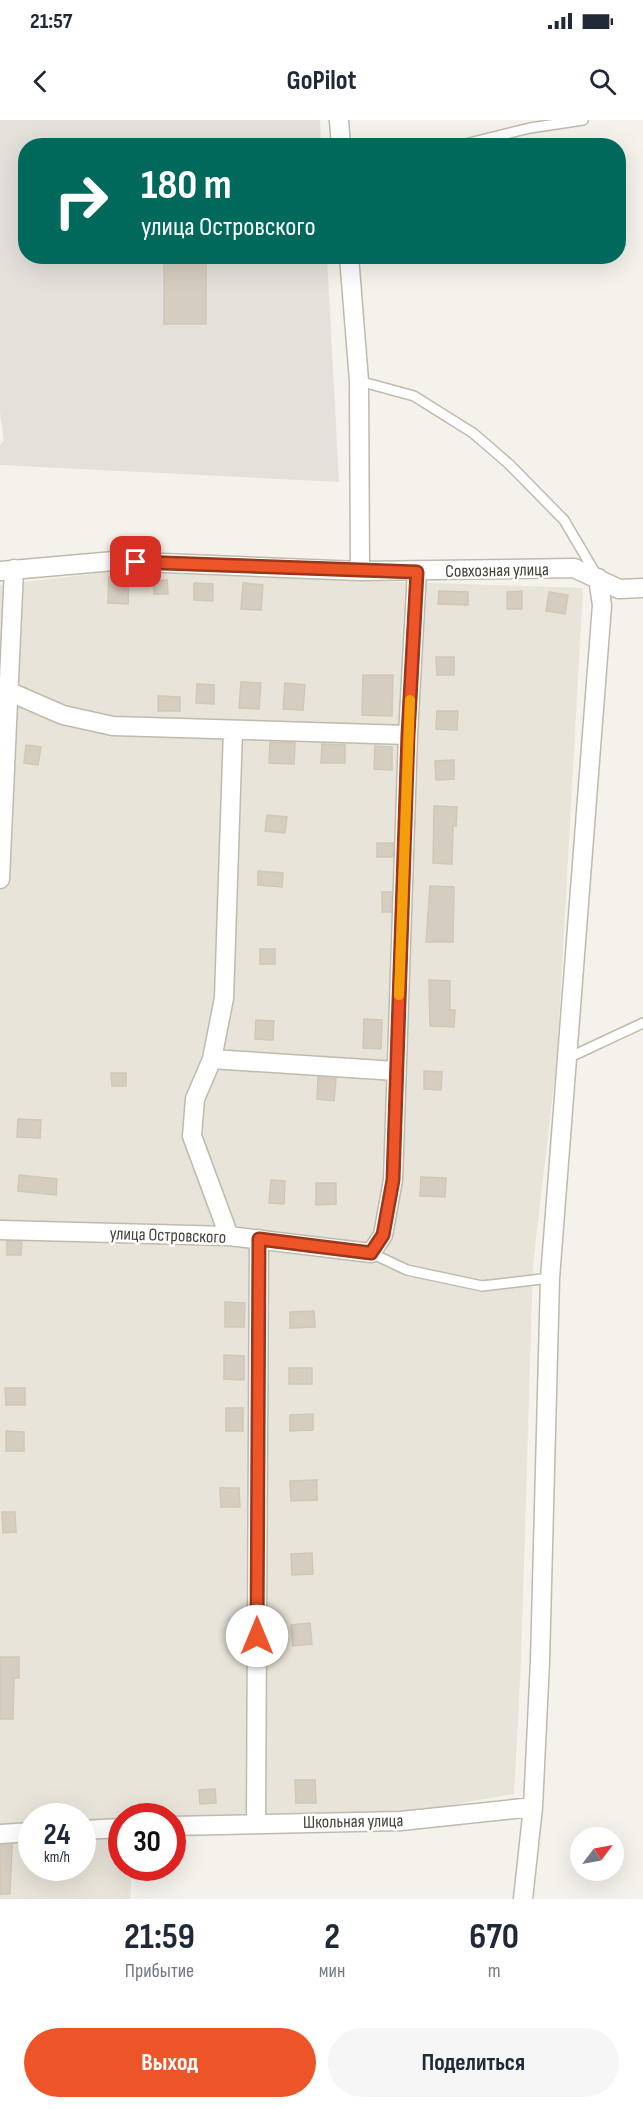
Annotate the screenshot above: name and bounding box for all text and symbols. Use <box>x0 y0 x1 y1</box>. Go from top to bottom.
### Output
text: 21:57 <box>30 8 72 35</box>
icon: back <box>24 65 57 98</box>
text: GoPilot <box>287 65 356 97</box>
icon: search <box>586 65 619 98</box>
text: 180 m <box>141 160 232 211</box>
icon: right <box>42 162 120 240</box>
text: улица Островского <box>141 211 316 243</box>
pin <box>110 536 161 587</box>
icon: arrive <box>119 545 152 578</box>
street label: Совхозная улица <box>445 559 549 582</box>
street label: улица Островского <box>109 1223 227 1248</box>
position arrow <box>225 1604 289 1668</box>
speed limit sign: 30 <box>108 1803 186 1881</box>
street label: Школьная улица <box>303 1810 403 1833</box>
text: 24 <box>44 1817 70 1853</box>
north arrow <box>570 1827 624 1881</box>
map controls <box>570 1827 624 1881</box>
text: km/h <box>44 1848 70 1867</box>
text: 21:59 <box>124 1916 195 1959</box>
text: 2 <box>324 1916 340 1959</box>
text: 670 <box>469 1916 519 1959</box>
text: Прибытие <box>125 1959 194 1983</box>
text: мин <box>319 1959 345 1983</box>
text: m <box>488 1959 501 1983</box>
button: Выход <box>24 2028 316 2097</box>
button: Поделиться <box>328 2028 619 2097</box>

